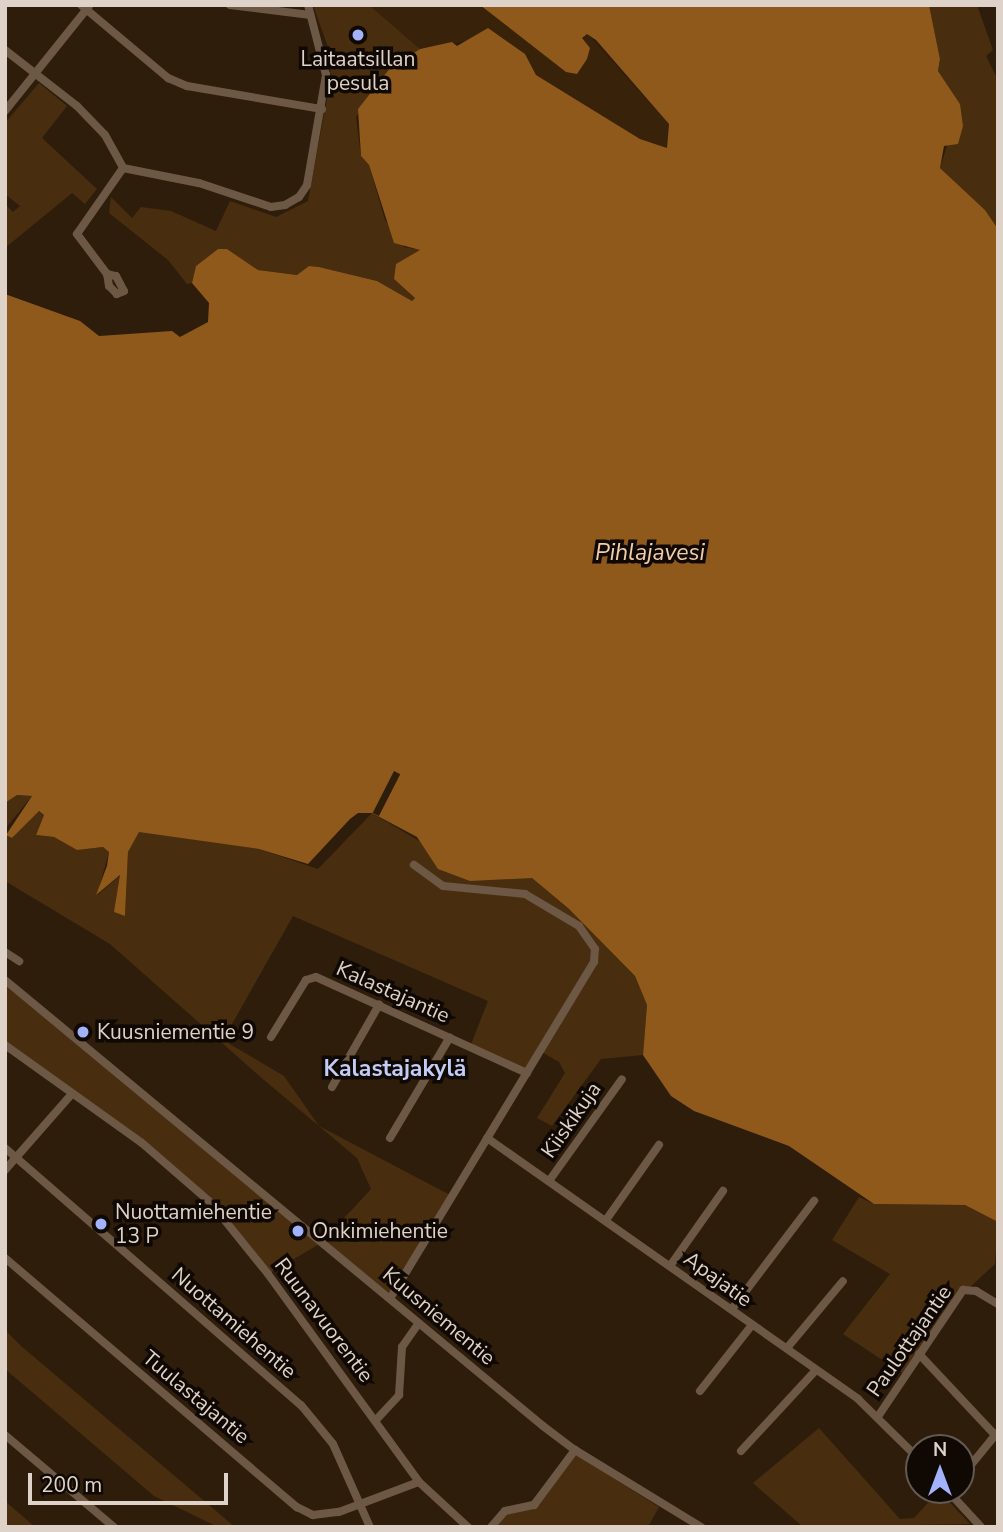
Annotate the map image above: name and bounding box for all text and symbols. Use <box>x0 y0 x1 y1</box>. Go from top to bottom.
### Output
marker: Laitaatsillan pesula <box>350 27 366 43</box>
place label: Laitaatsillan pesula <box>301 46 415 96</box>
water label: Pihlajavesi <box>595 539 705 567</box>
street label: Kalastajantie <box>332 956 454 1028</box>
place label: Kuusniementie 9 <box>97 1019 254 1045</box>
marker: Kuusniementie 9 <box>75 1024 91 1040</box>
district label: Kalastajakylä <box>324 1055 466 1083</box>
street label: Kiiskikuja <box>536 1077 606 1163</box>
place label: Nuottamiehentie 13 P <box>115 1199 272 1249</box>
marker: Nuottamiehentie 13 P <box>93 1216 109 1232</box>
place label: Onkimiehentie <box>312 1218 448 1244</box>
marker: Onkimiehentie <box>290 1223 306 1239</box>
street label: Apajatie <box>679 1246 757 1312</box>
street label: Ruunavuorentie <box>269 1253 379 1387</box>
street label: Nuottamiehentie <box>167 1262 301 1384</box>
street label: Kuusniementie <box>378 1262 500 1370</box>
street label: Paulottajantie <box>861 1280 957 1402</box>
street label: Tuulastajantie <box>137 1345 255 1449</box>
north arrow <box>905 1434 975 1504</box>
text: N <box>933 1437 947 1463</box>
scale bar <box>32 1458 231 1502</box>
text: 200 m <box>41 1471 102 1499</box>

